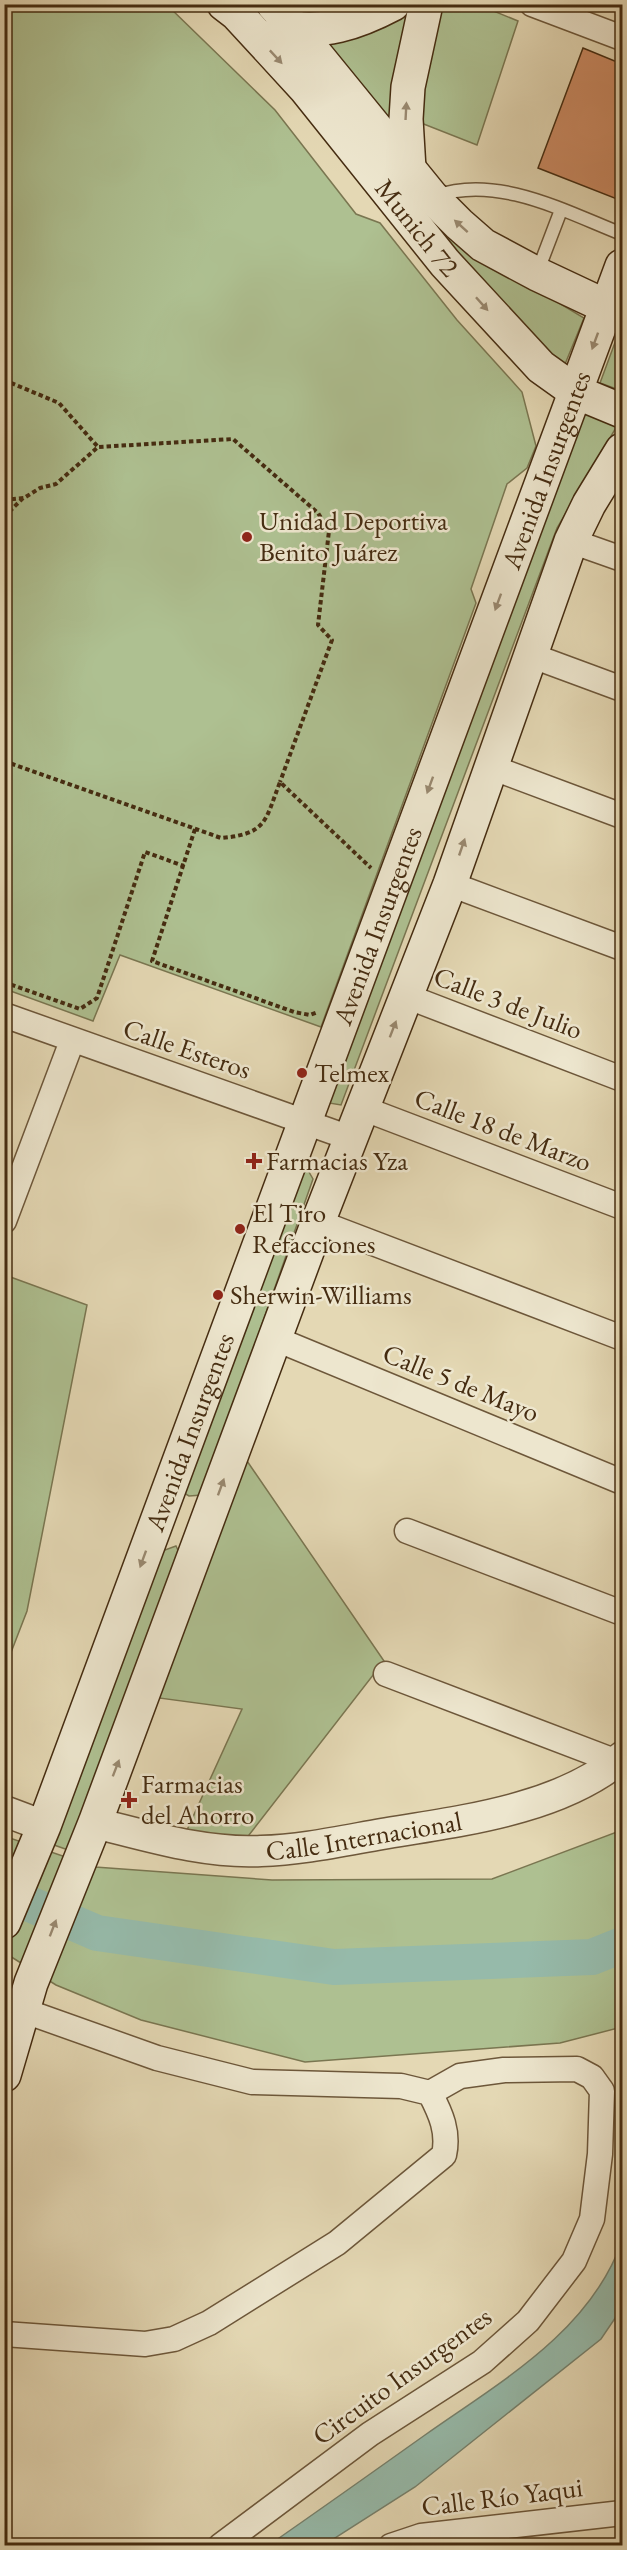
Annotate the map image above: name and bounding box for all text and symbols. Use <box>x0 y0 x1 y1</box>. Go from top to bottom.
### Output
one-way arrow <box>269 50 283 64</box>
one-way arrow <box>402 101 411 120</box>
street label: Munich 72 <box>367 171 467 284</box>
one-way arrow <box>454 219 469 233</box>
one-way arrow <box>475 296 489 311</box>
one-way arrow <box>590 332 599 350</box>
street label: Avenida Insurgentes <box>493 366 599 575</box>
place label: Unidad Deportiva Benito Juárez <box>259 503 448 569</box>
marker: Unidad Deportiva Benito Juárez <box>240 530 254 544</box>
one-way arrow <box>492 593 502 611</box>
one-way arrow <box>425 776 434 794</box>
street label: Avenida Insurgentes <box>324 822 430 1031</box>
one-way arrow <box>458 838 468 856</box>
street label: Calle 3 de Julio <box>429 958 588 1047</box>
street label: Calle Esteros <box>119 1010 256 1087</box>
one-way arrow <box>388 1020 398 1038</box>
place label: Telmex <box>314 1055 389 1090</box>
marker: Telmex <box>295 1066 309 1080</box>
street label: Calle 18 de Marzo <box>410 1080 597 1179</box>
place label: Farmacias Yza <box>266 1143 408 1178</box>
marker: Farmacias Yza <box>247 1154 261 1168</box>
place label: El Tiro Refacciones <box>252 1195 375 1261</box>
marker: El Tiro Refacciones <box>233 1222 247 1236</box>
place label: Sherwin-Williams <box>230 1277 412 1312</box>
marker: Sherwin-Williams <box>211 1288 225 1302</box>
street label: Avenida Insurgentes <box>136 1328 242 1537</box>
street label: Calle 5 de Mayo <box>378 1335 545 1430</box>
one-way arrow <box>217 1478 226 1496</box>
one-way arrow <box>138 1550 148 1568</box>
one-way arrow <box>111 1759 121 1777</box>
place label: Farmacias del Ahorro <box>141 1766 254 1832</box>
marker: Farmacias del Ahorro <box>122 1793 136 1807</box>
street label: Calle Internacional <box>265 1803 465 1868</box>
one-way arrow <box>49 1919 58 1937</box>
street label: Circuito Insurgentes <box>305 2299 498 2453</box>
street label: Calle Río Yaqui <box>419 2469 585 2524</box>

